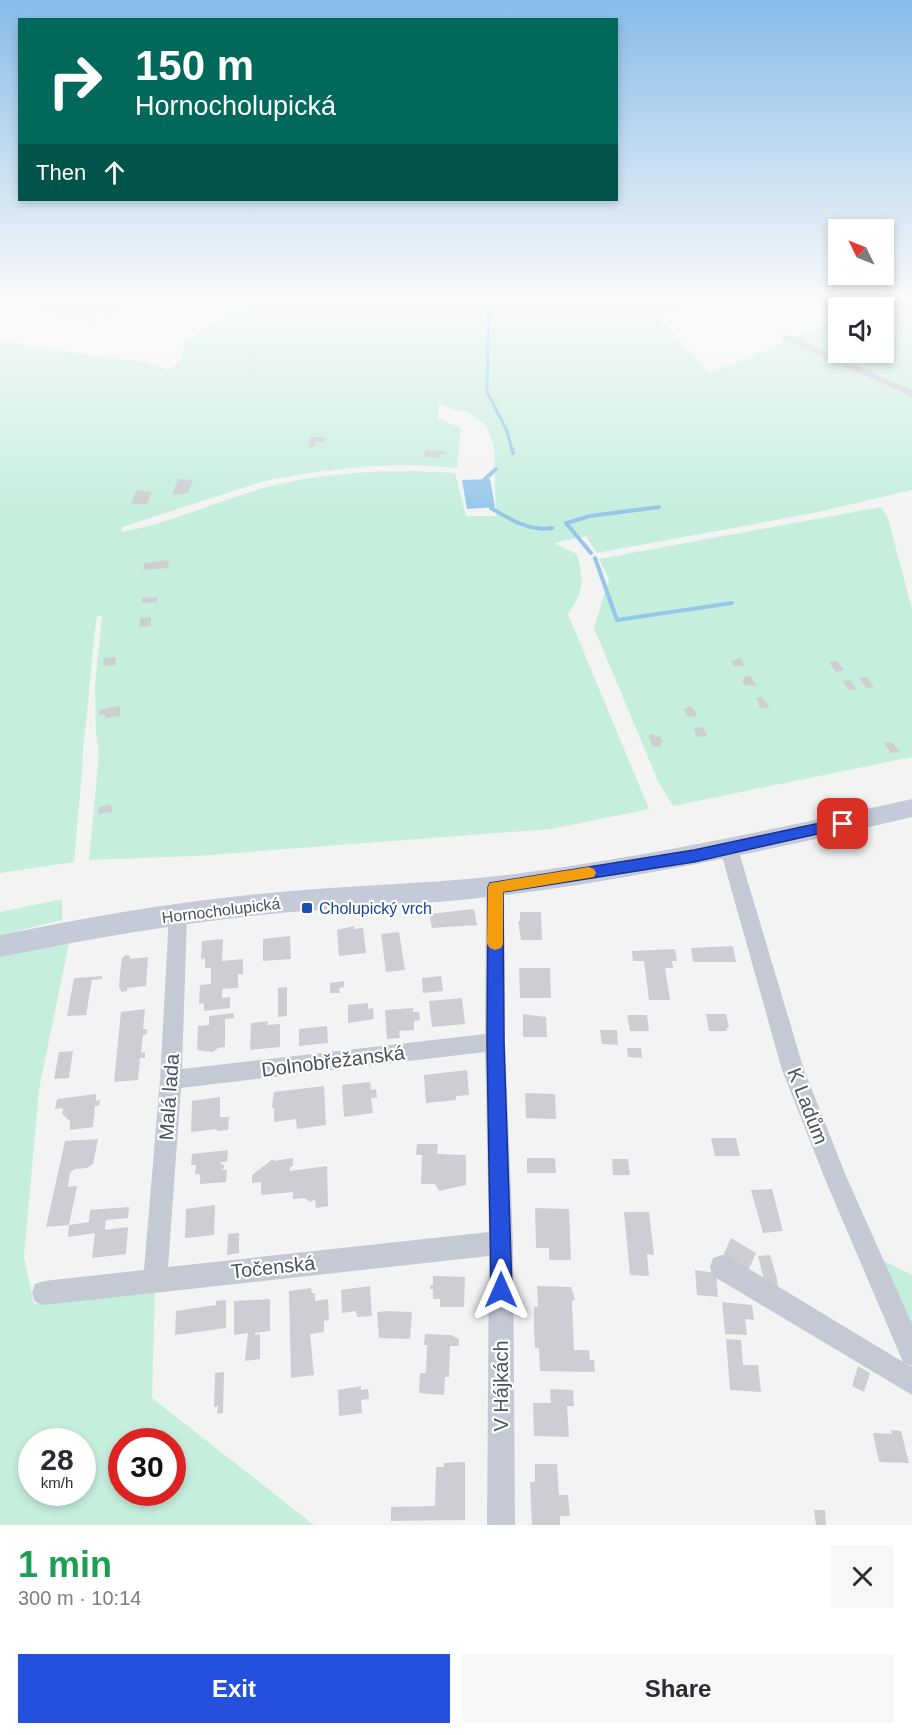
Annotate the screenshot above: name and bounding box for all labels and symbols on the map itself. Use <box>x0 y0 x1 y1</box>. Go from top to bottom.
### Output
north arrow <box>828 219 894 285</box>
pin <box>817 798 868 849</box>
street label: Hornocholupická <box>161 895 281 926</box>
place label: Cholupický vrch <box>319 900 432 917</box>
marker: Cholupický vrch <box>300 901 314 915</box>
street label: Dolnobřežanská <box>260 1041 407 1081</box>
street label: Malá lada <box>155 1052 183 1141</box>
street label: K Ladům <box>783 1065 833 1147</box>
street label: Točenská <box>230 1252 317 1282</box>
position arrow <box>469 1258 533 1322</box>
street label: V Hájkách <box>490 1340 512 1432</box>
speed limit sign: 30 <box>108 1428 186 1506</box>

